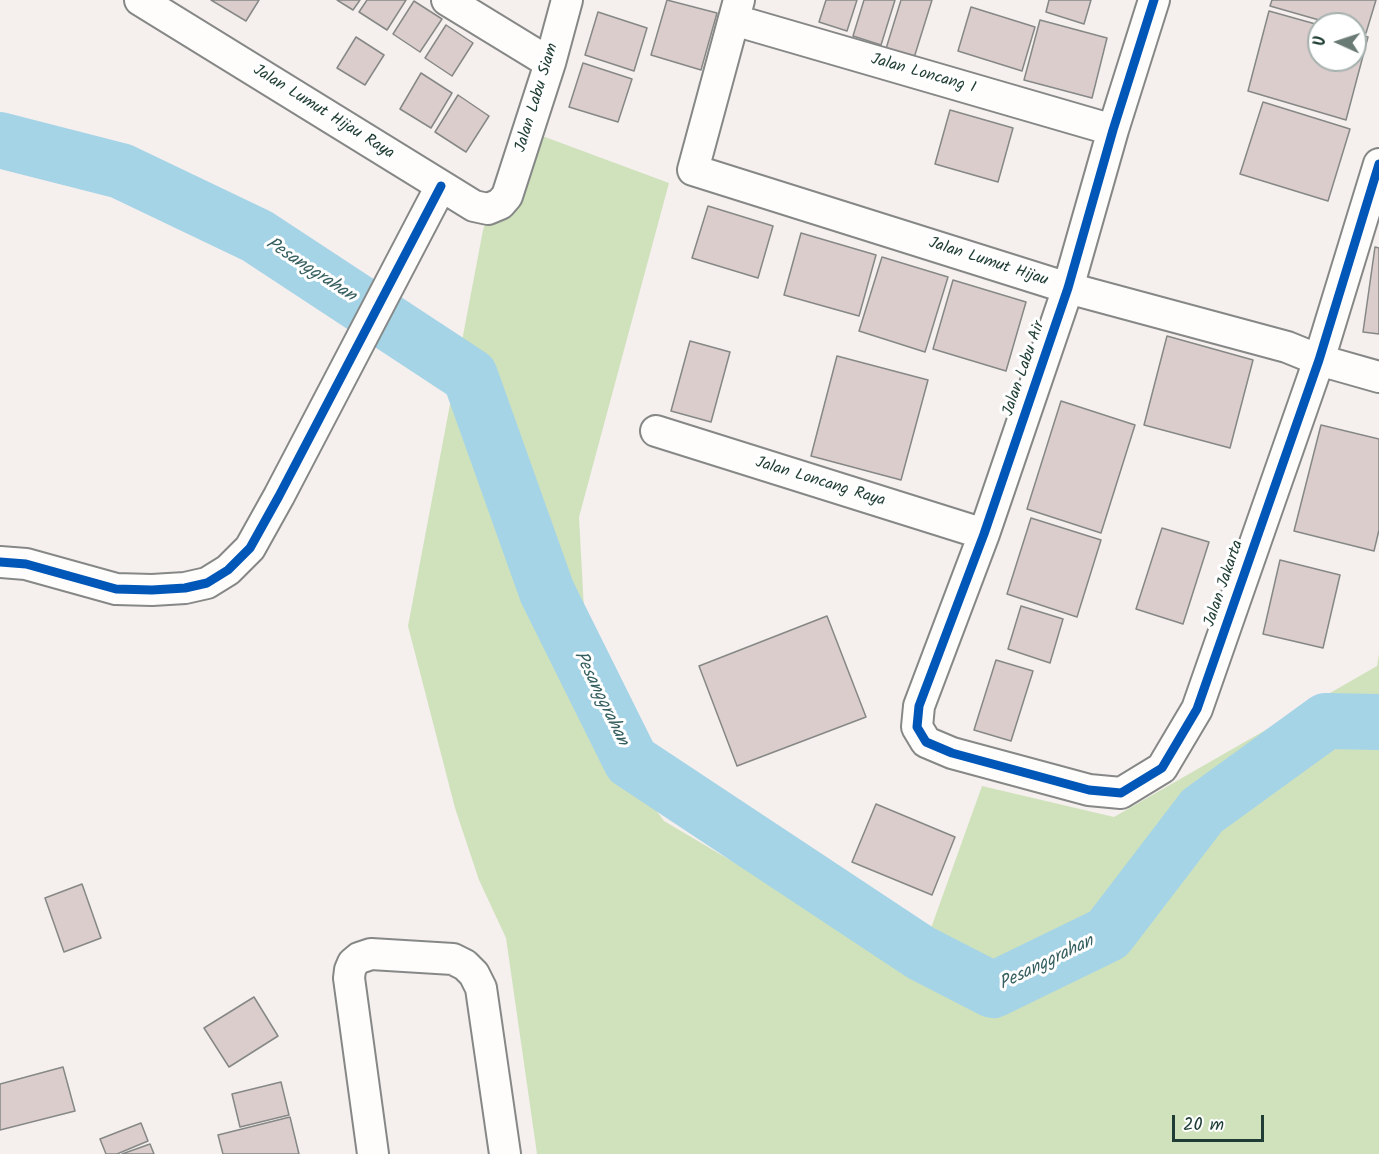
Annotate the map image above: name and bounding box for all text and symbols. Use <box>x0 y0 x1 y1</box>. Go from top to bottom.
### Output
north arrow <box>1307 12 1367 72</box>
text: U <box>1308 36 1333 47</box>
street label: Jalan Labu Siam <box>512 41 564 155</box>
street label: Jalan Loncang I <box>868 51 978 99</box>
street label: Jalan Lumut Hijau Raya <box>249 62 397 164</box>
water label: Pesanggrahan <box>261 234 359 308</box>
street label: Jalan Lumut Hijau <box>926 235 1050 291</box>
street label: Jalan Labu Air <box>1000 319 1050 419</box>
street label: Jalan Loncang Raya <box>753 454 887 512</box>
street label: Jalan Jakarta <box>1201 538 1249 630</box>
water label: Pesanggrahan <box>568 648 632 750</box>
water label: Pesanggrahan <box>996 932 1098 996</box>
scale bar <box>1175 1103 1266 1141</box>
text: 20 m <box>1183 1111 1224 1140</box>

